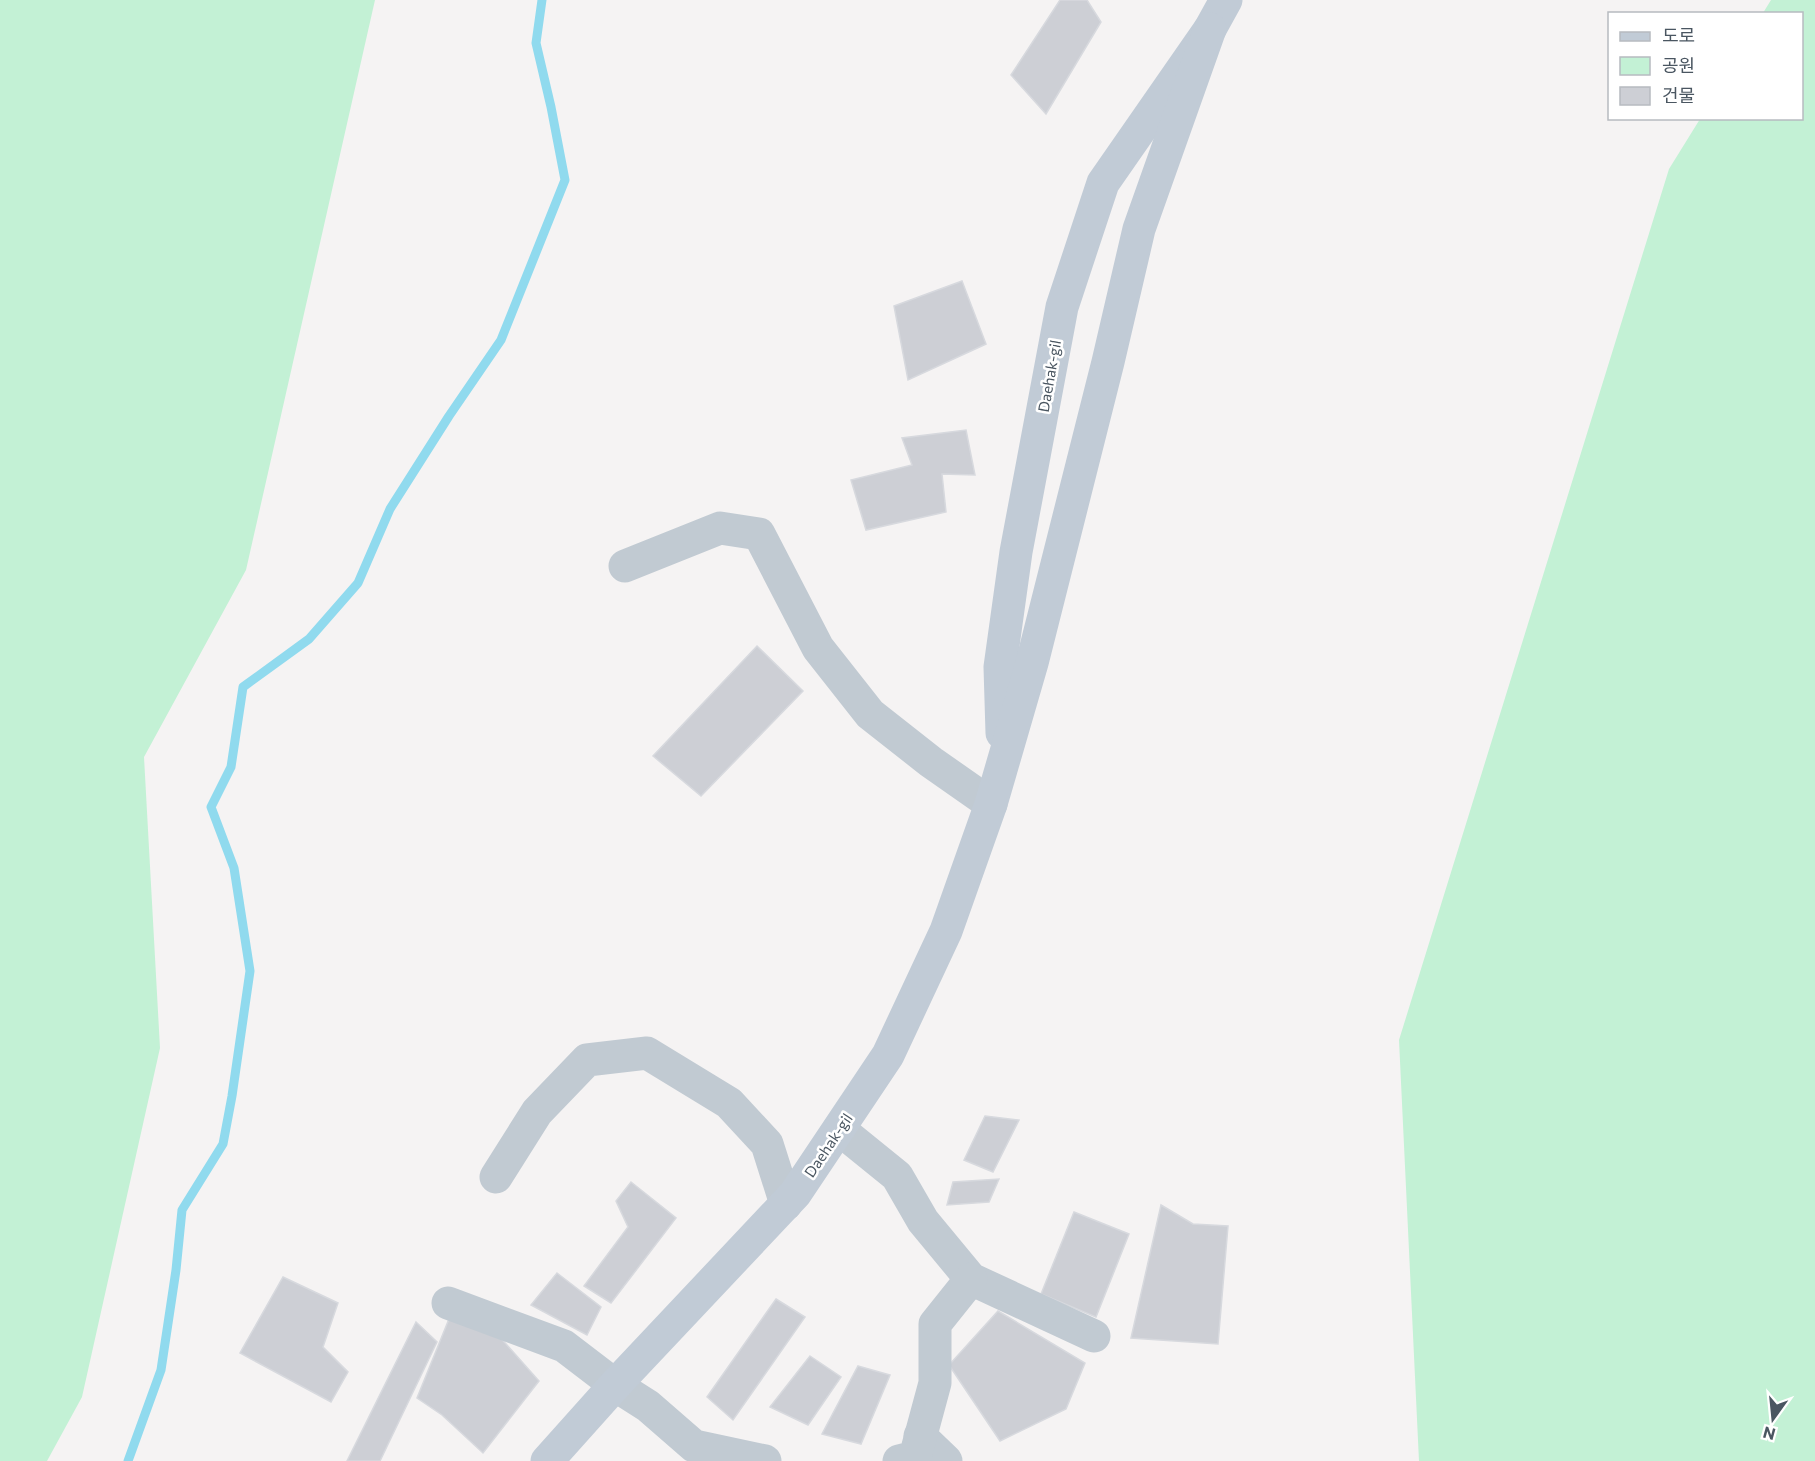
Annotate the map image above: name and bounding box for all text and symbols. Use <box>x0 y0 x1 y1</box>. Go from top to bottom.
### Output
legend <box>1608 12 1803 120</box>
text: 도로 <box>1662 24 1695 46</box>
text: 공원 <box>1662 54 1695 76</box>
text: 건물 <box>1662 84 1695 106</box>
street label: Daehak-gil <box>1034 338 1064 414</box>
street label: Daehak-gil <box>800 1110 856 1180</box>
north arrow <box>1743 1389 1803 1449</box>
text: N <box>1761 1423 1777 1445</box>

